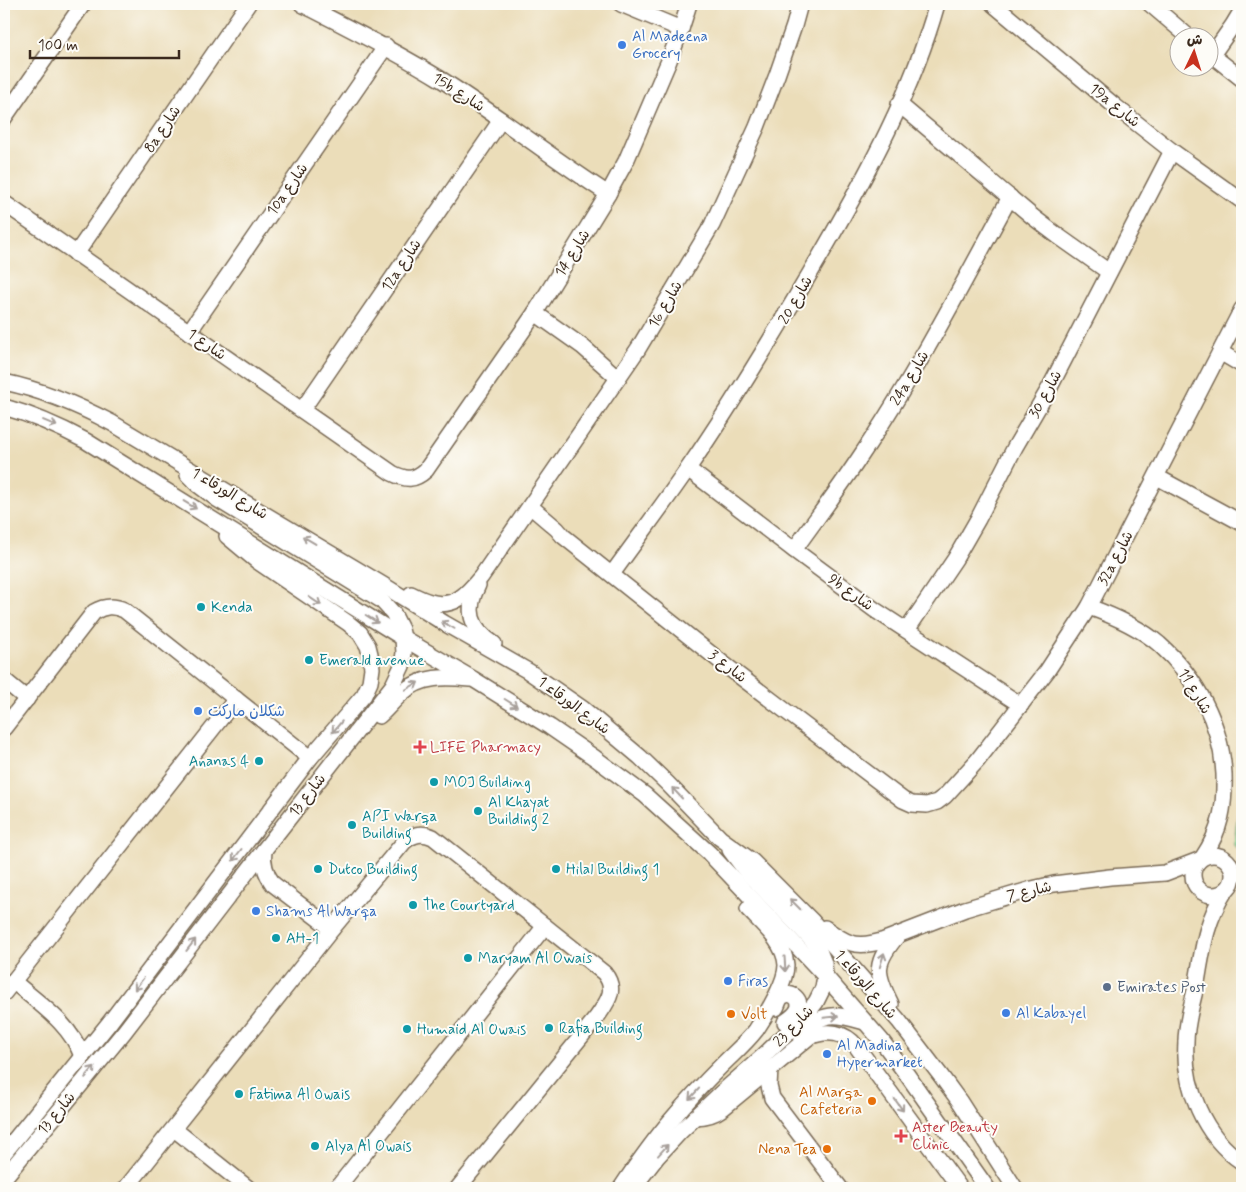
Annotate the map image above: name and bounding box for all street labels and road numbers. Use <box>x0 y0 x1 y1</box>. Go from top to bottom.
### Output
street label: 15b شارع <box>428 68 488 117</box>
street label: 19a شارع <box>1085 79 1144 132</box>
street label: 8a شارع <box>140 102 186 157</box>
street label: 10a شارع <box>263 159 313 220</box>
street label: شارع 14 <box>551 226 595 281</box>
street label: 12a شارع <box>377 236 427 296</box>
street label: شارع 20 <box>774 273 818 328</box>
street label: شارع 16 <box>644 277 688 332</box>
street label: شارع 1 <box>183 324 230 365</box>
street label: 24a شارع <box>886 347 934 410</box>
street label: شارع 30 <box>1025 367 1067 422</box>
street label: شارع الورقاء 1 <box>188 463 271 525</box>
street label: 32a شارع <box>1093 528 1139 589</box>
street label: 9b شارع <box>824 570 877 616</box>
street label: شارع 3 <box>704 646 751 688</box>
street label: شارع 11 <box>1173 665 1216 718</box>
street label: شارع الورقاء 1 <box>533 672 614 740</box>
street label: شارع 13 <box>285 770 331 821</box>
street label: شارع 7 <box>1005 877 1054 907</box>
street label: شارع الورقاء 1 <box>830 946 901 1024</box>
street label: شارع 23 <box>769 1002 818 1052</box>
street label: شارع 13 <box>33 1088 80 1139</box>

